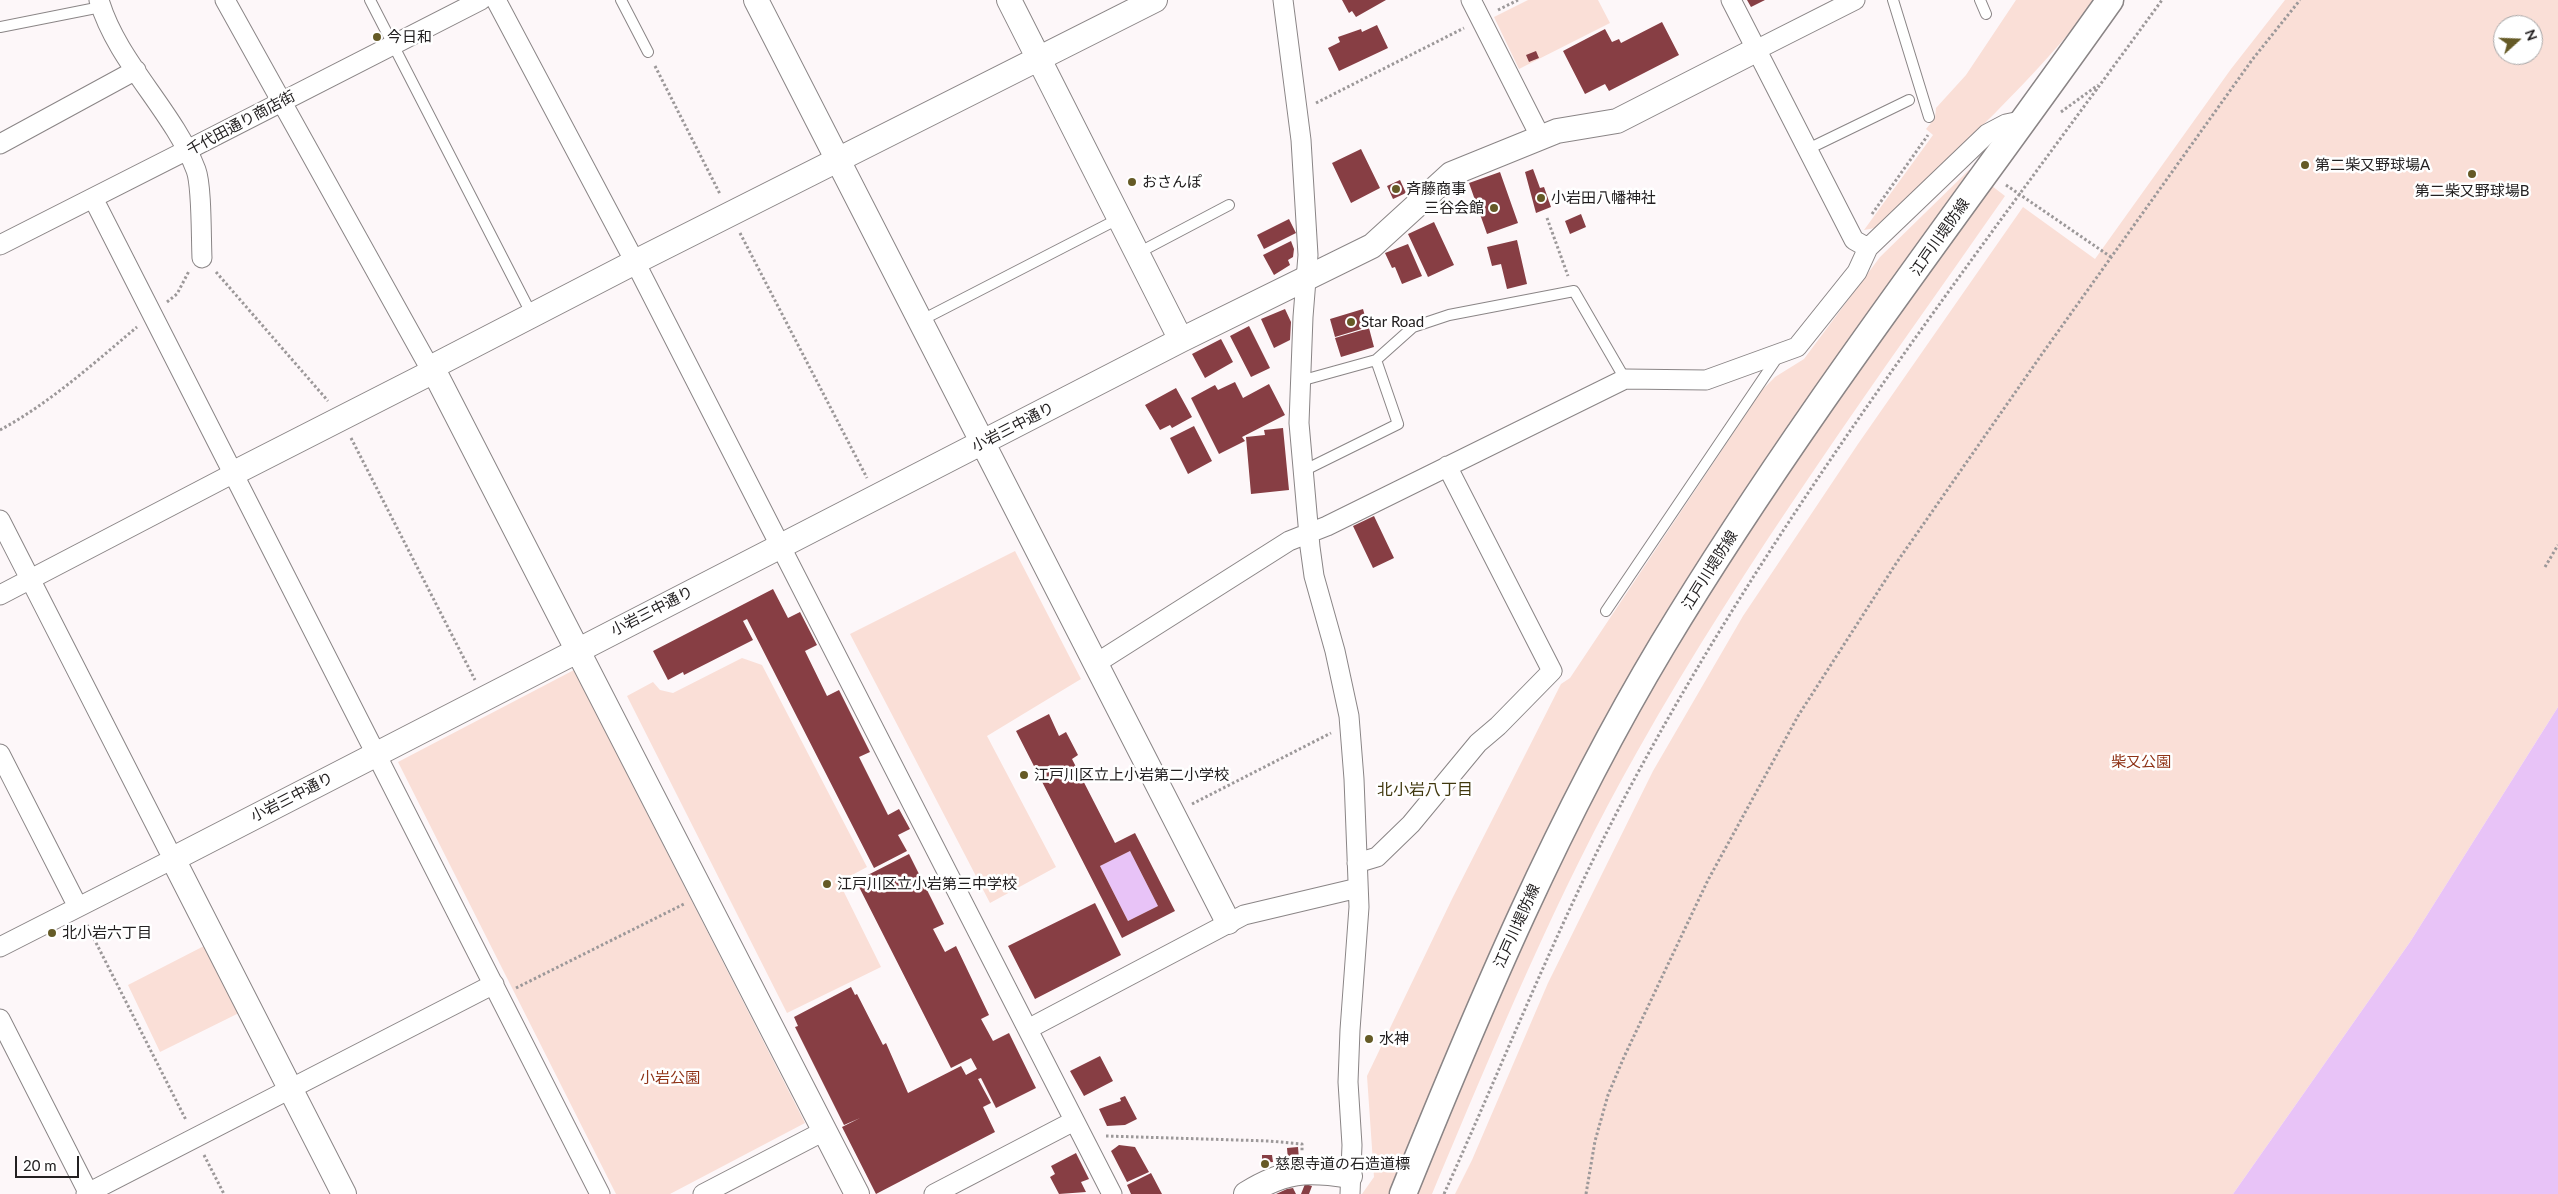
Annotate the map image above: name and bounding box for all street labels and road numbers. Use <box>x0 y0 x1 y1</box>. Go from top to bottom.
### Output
street label: 千代田通り商店街 <box>184 87 298 159</box>
street label: 江戸川堤防線 <box>1907 195 1973 279</box>
street label: 小岩三中通り <box>969 399 1057 455</box>
street label: 江戸川堤防線 <box>1679 527 1741 613</box>
street label: 小岩三中通り <box>608 583 696 639</box>
street label: 小岩三中通り <box>248 769 336 825</box>
street label: 江戸川堤防線 <box>1490 881 1544 971</box>

